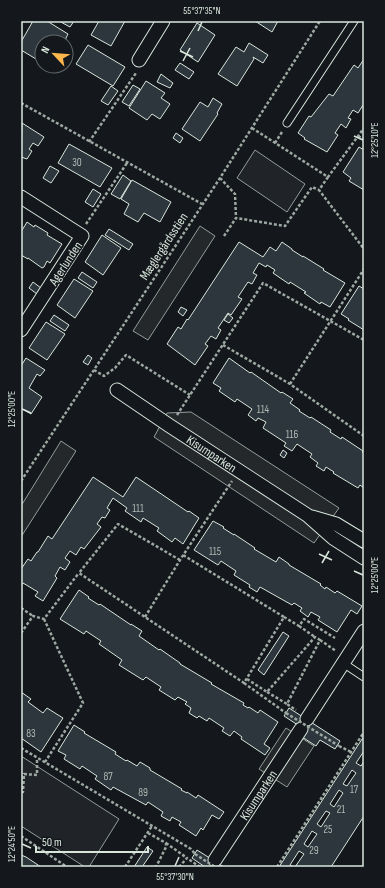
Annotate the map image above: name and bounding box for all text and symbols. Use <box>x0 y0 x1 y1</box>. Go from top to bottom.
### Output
text: 55°37'35"N <box>183 5 221 17</box>
north arrow <box>34 34 74 74</box>
text: N <box>38 44 53 55</box>
text: 12°25'10"E <box>369 122 381 158</box>
house number: 30 <box>72 156 82 169</box>
street label: Mæglergårdsstien <box>136 210 192 283</box>
street label: Agerlunden <box>45 238 86 289</box>
text: 12°25'00"E <box>6 391 18 427</box>
house number: 114 <box>257 403 270 416</box>
house number: 116 <box>286 428 298 441</box>
street label: Kisumparken <box>183 432 239 476</box>
house number: 111 <box>132 502 144 515</box>
house number: 115 <box>209 545 221 558</box>
text: 12°25'00"E <box>369 557 381 593</box>
house number: 83 <box>26 727 36 740</box>
street label: Kisumparken <box>236 767 281 823</box>
house number: 87 <box>103 770 113 783</box>
house number: 17 <box>350 783 359 796</box>
house number: 89 <box>138 786 148 799</box>
house number: 21 <box>337 803 345 816</box>
house number: 25 <box>324 823 332 836</box>
text: 12°24'50"E <box>6 826 18 862</box>
scale bar <box>36 828 148 854</box>
text: 50 m <box>42 835 62 850</box>
house number: 29 <box>309 844 319 857</box>
text: 55°37'30"N <box>156 871 194 883</box>

